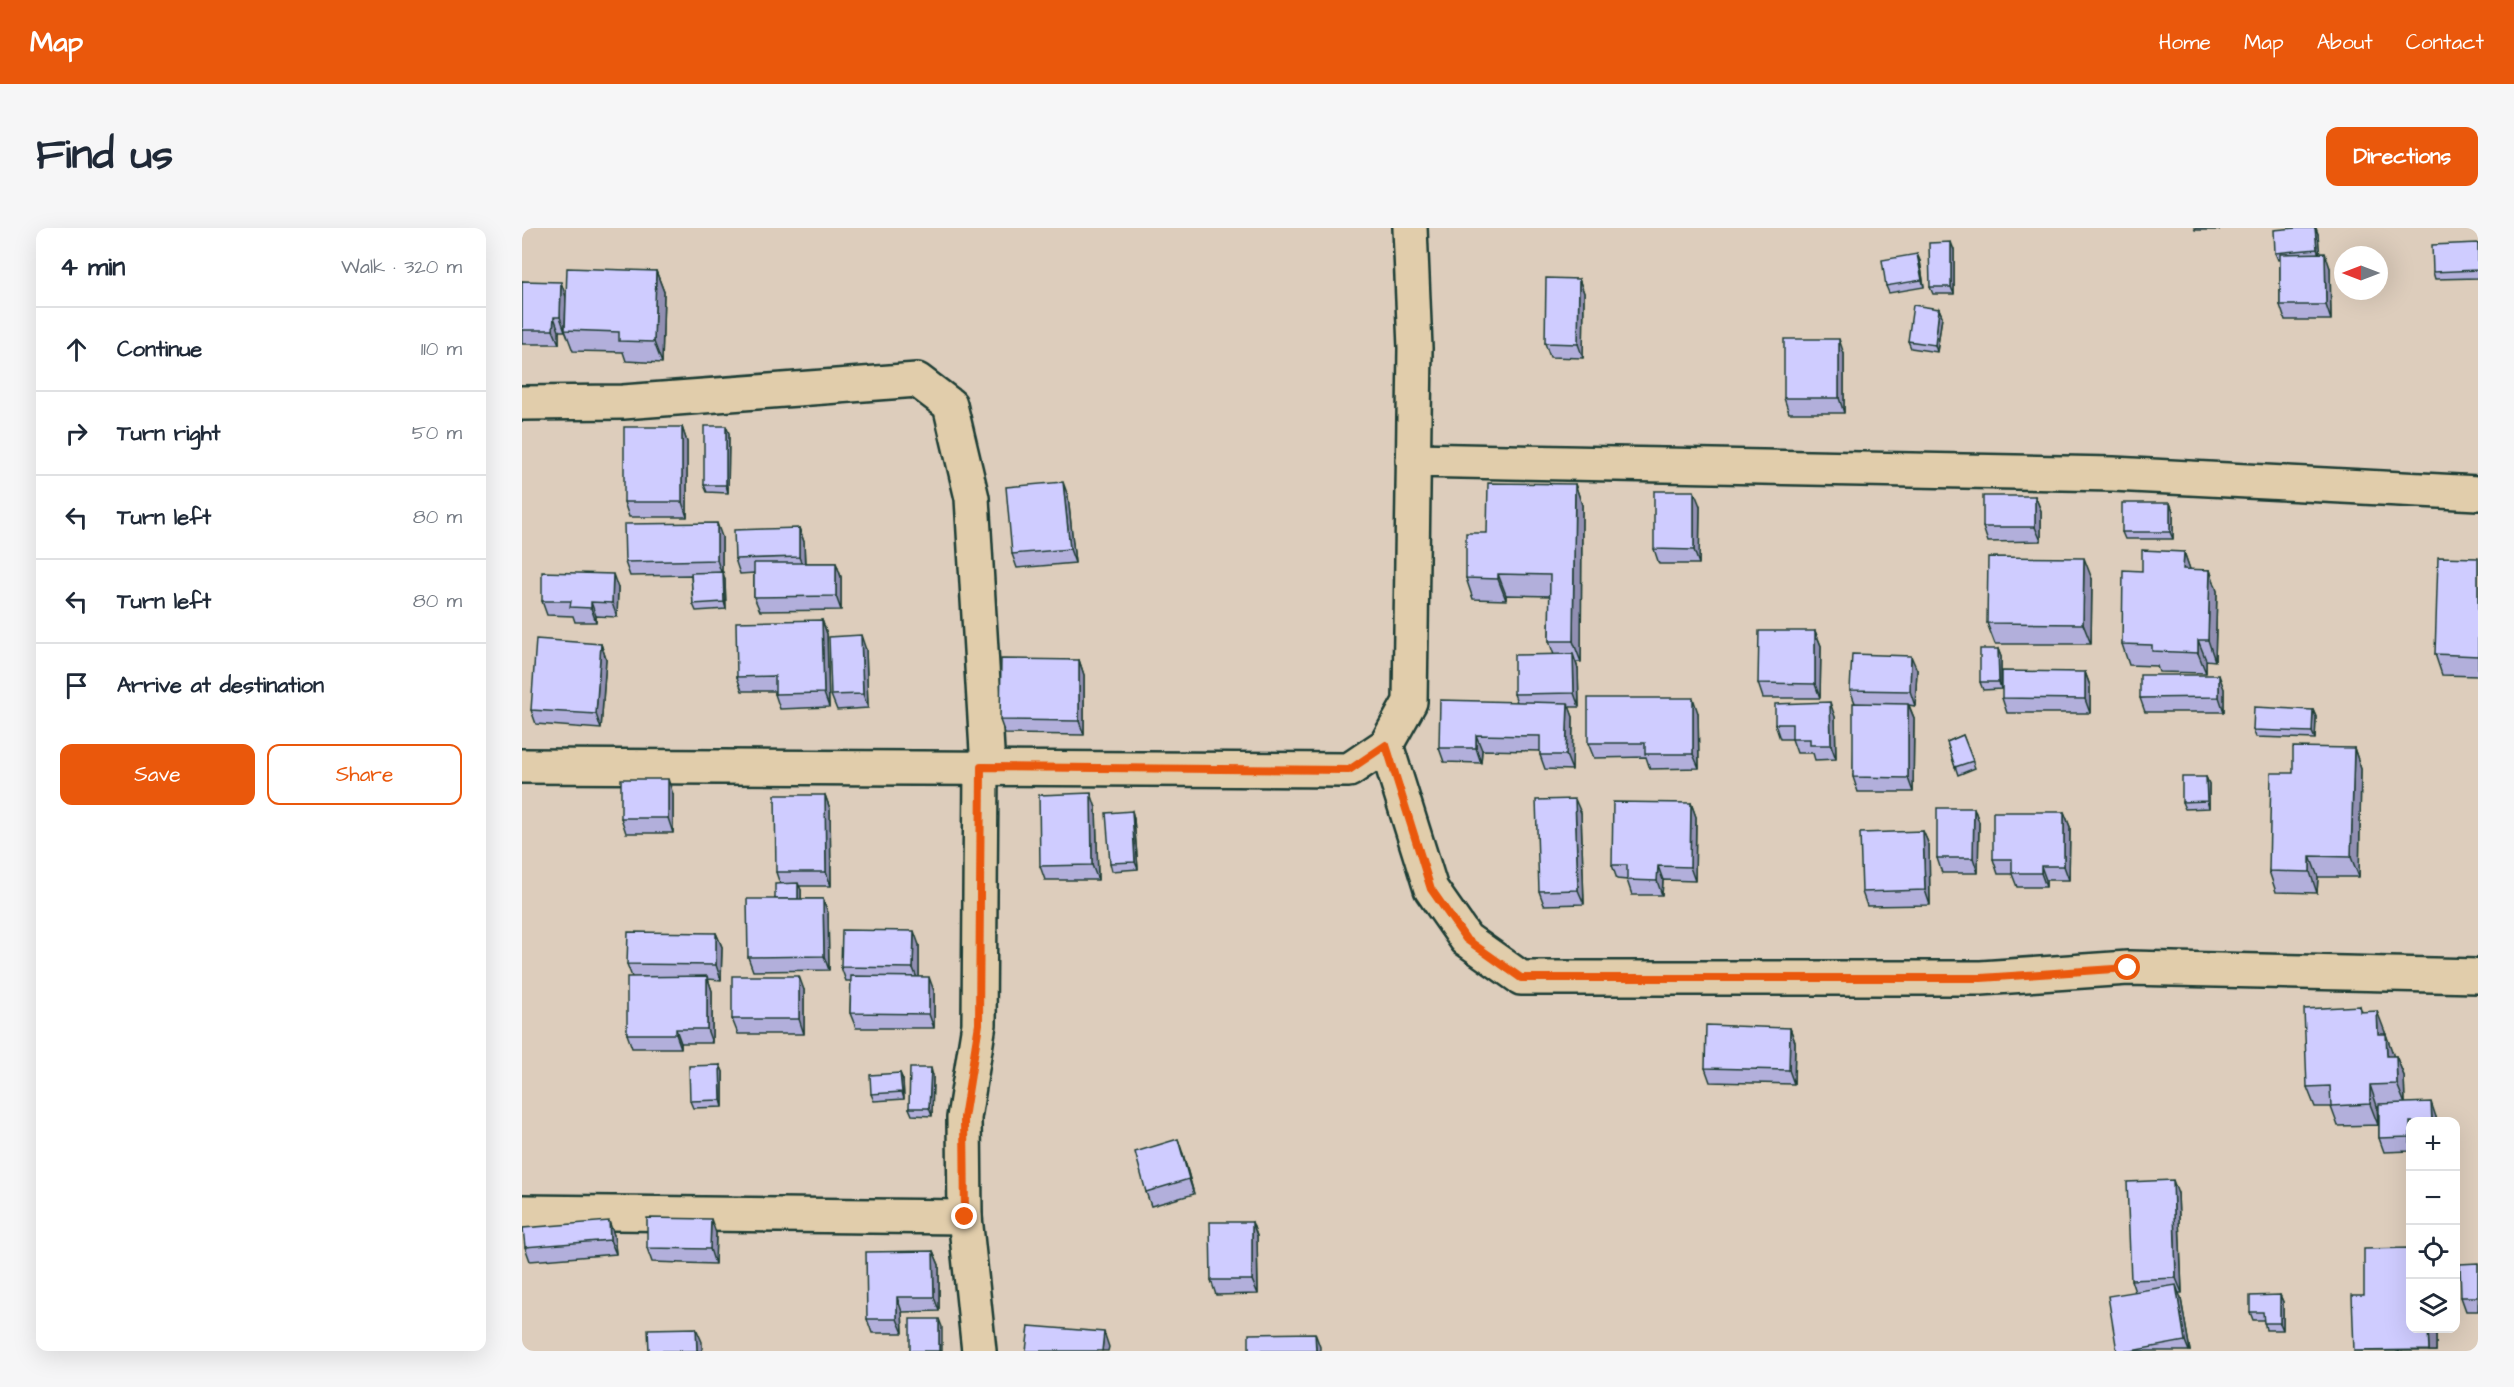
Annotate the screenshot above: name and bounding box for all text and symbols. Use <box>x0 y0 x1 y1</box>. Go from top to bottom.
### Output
text: Map <box>30 23 83 62</box>
text: Home <box>2159 28 2211 57</box>
text: Map <box>2244 28 2284 57</box>
text: About <box>2317 28 2373 57</box>
text: Contact <box>2406 28 2484 57</box>
text: Find us <box>36 127 173 185</box>
button: Directions <box>2326 127 2478 186</box>
north arrow <box>2334 246 2388 300</box>
text: 4 min <box>60 249 125 285</box>
text: Walk · 320 m <box>341 253 462 281</box>
icon: ahead <box>60 333 93 366</box>
text: Continue <box>117 334 202 365</box>
text: 110 m <box>421 335 462 363</box>
icon: right <box>60 417 93 450</box>
text: Turn right <box>117 418 220 449</box>
text: 50 m <box>412 419 462 447</box>
icon: left <box>60 501 93 534</box>
text: Turn left <box>117 502 211 533</box>
text: 80 m <box>413 503 462 531</box>
icon: left <box>60 585 93 618</box>
text: Turn left <box>117 586 211 617</box>
text: 80 m <box>413 587 462 615</box>
icon: arrive <box>60 669 93 702</box>
text: Arrive at destination <box>117 670 324 701</box>
button: Save <box>60 744 255 805</box>
button: Share <box>267 744 462 805</box>
route start <box>2114 954 2140 980</box>
map controls <box>2406 1117 2460 1333</box>
button: + <box>2406 1117 2460 1171</box>
button: − <box>2406 1171 2460 1225</box>
route end <box>951 1203 977 1229</box>
button: locate <box>2406 1225 2460 1279</box>
button: layers <box>2406 1279 2460 1333</box>

